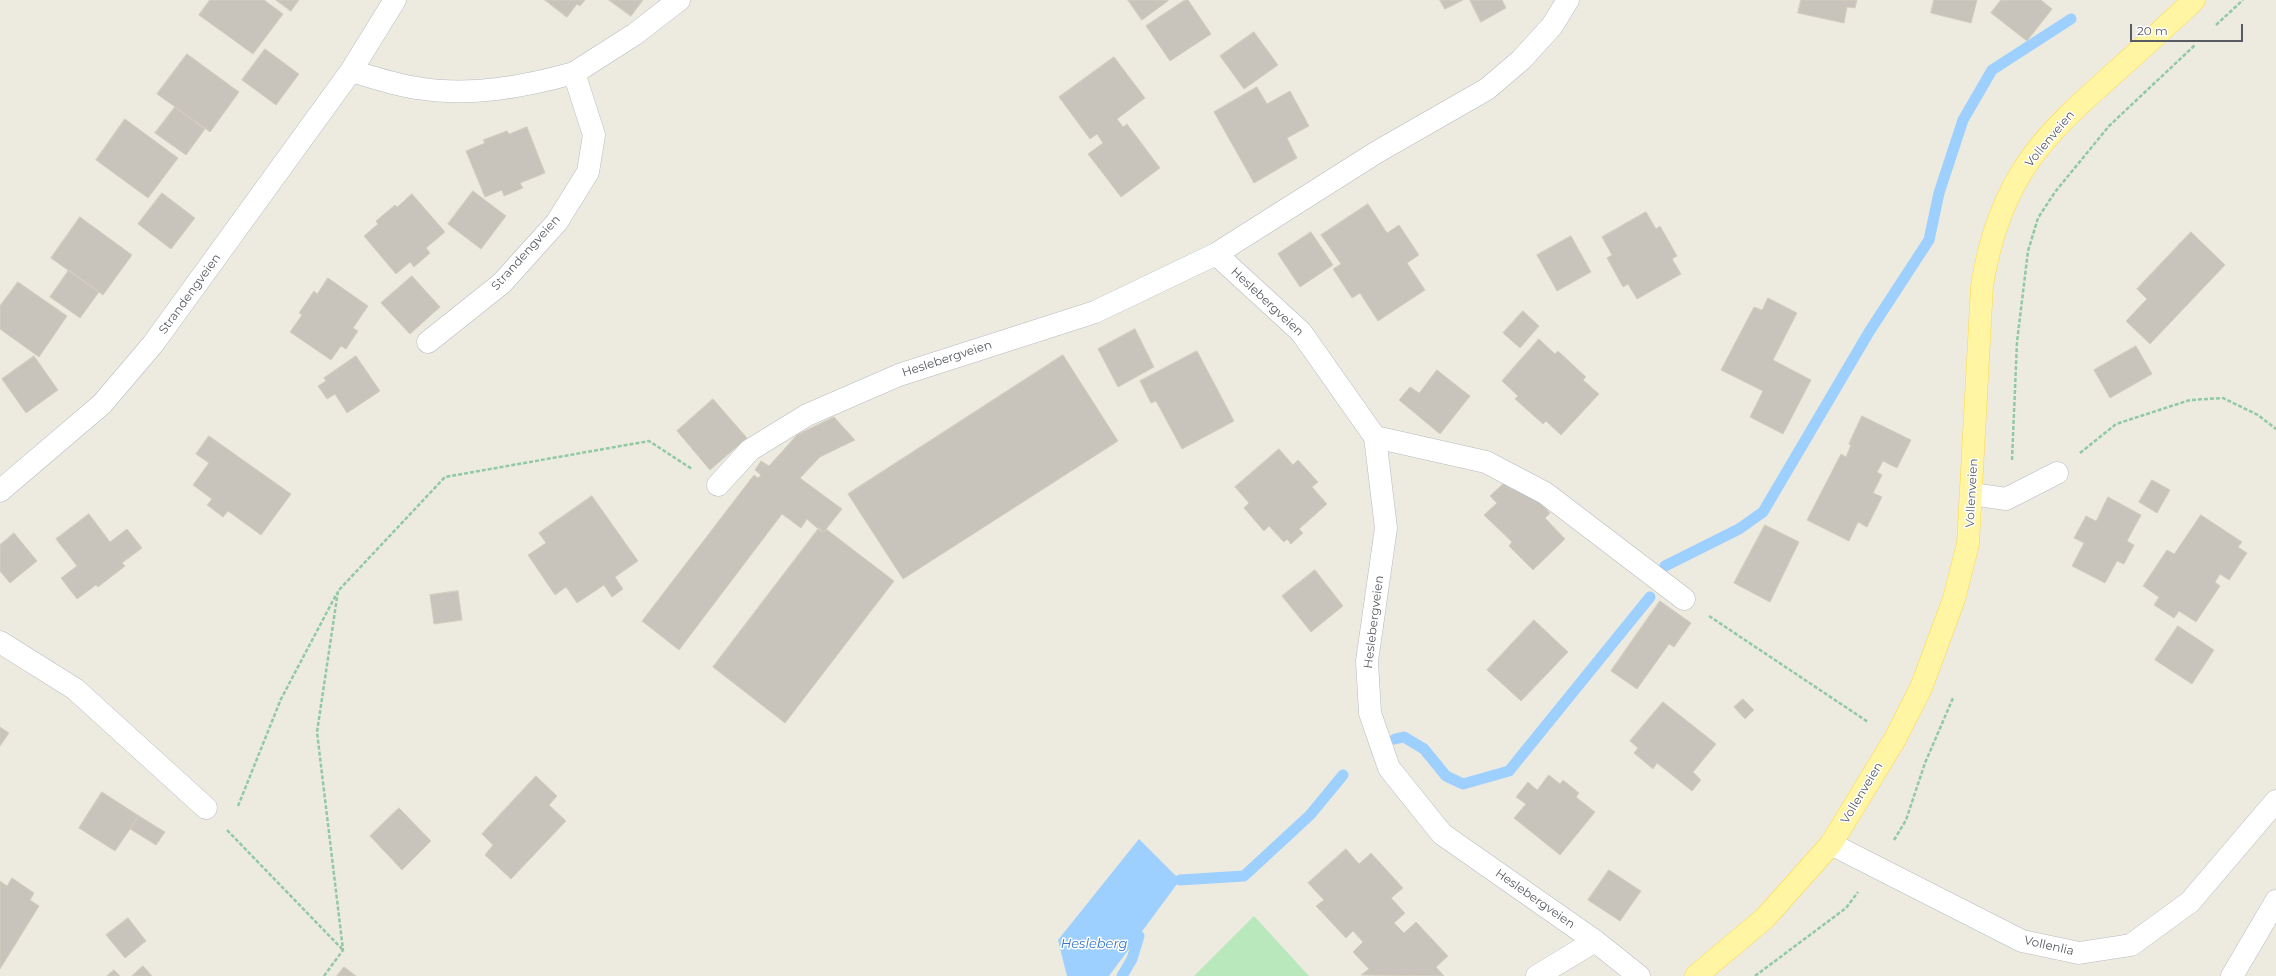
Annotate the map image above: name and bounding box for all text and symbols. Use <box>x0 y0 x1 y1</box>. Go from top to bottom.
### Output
scale bar <box>2132 16 2245 42</box>
text: 20 m <box>2137 23 2168 38</box>
street label: Vollenveien <box>2022 108 2078 170</box>
street label: Strandengveien <box>489 213 563 293</box>
street label: Strandengveien <box>156 251 224 337</box>
street label: Heslebergveien <box>1228 265 1306 339</box>
street label: Heslebergveien <box>900 338 994 380</box>
street label: Vollenveien <box>1963 458 1981 528</box>
street label: Heslebergveien <box>1361 575 1387 669</box>
street label: Vollenveien <box>1838 760 1886 826</box>
street label: Heslebergveien <box>1492 866 1578 932</box>
street label: Vollenlia <box>2023 933 2075 959</box>
water label: Hesleberg <box>1061 936 1127 952</box>

